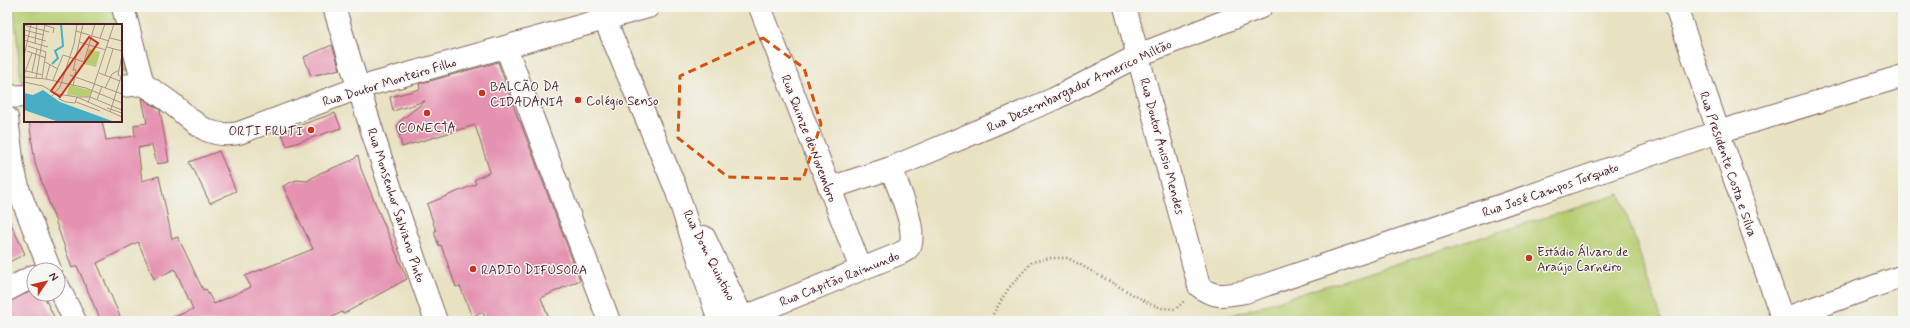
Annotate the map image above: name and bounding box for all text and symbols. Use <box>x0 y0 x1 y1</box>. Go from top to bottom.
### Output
inset map <box>24 24 122 122</box>
street label: Rua Desembargador Americo Miltão <box>985 36 1176 138</box>
street label: Rua Doutor Monteiro Filho <box>320 54 459 111</box>
street label: Rua Quinze de Novembro <box>776 72 841 205</box>
street label: Rua Doutor Anisio Mendes <box>1135 76 1188 217</box>
place label: BALCÃO DA CIDADANIA <box>490 79 564 111</box>
marker: BALCÃO DA CIDADANIA <box>477 88 487 98</box>
street label: Rua Presidente Costa e Silva <box>1695 89 1761 240</box>
place label: Colégio Senso <box>586 93 659 110</box>
marker: Colégio Senso <box>573 95 583 105</box>
marker: CONECTA <box>422 108 432 118</box>
place label: CONECTA <box>398 120 456 137</box>
place label: ORTI FRUTI <box>228 123 303 140</box>
marker: ORTI FRUTI <box>306 125 316 135</box>
street label: Rua Monsenhor Salviano Pinto <box>363 126 429 285</box>
street label: Rua José Campos Torquato <box>1480 159 1621 222</box>
street label: Rua Dom Quintino <box>678 207 739 304</box>
place label: Estádio Álvaro de Araújo Carneiro <box>1537 243 1628 276</box>
street label: Rua Capitão Raimundo <box>777 248 902 311</box>
marker: Estádio Álvaro de Araújo Carneiro <box>1524 253 1534 263</box>
north arrow <box>26 262 66 302</box>
place label: RADIO DIFUSORA <box>481 262 587 279</box>
marker: RADIO DIFUSORA <box>468 264 478 274</box>
text: N <box>46 270 61 284</box>

